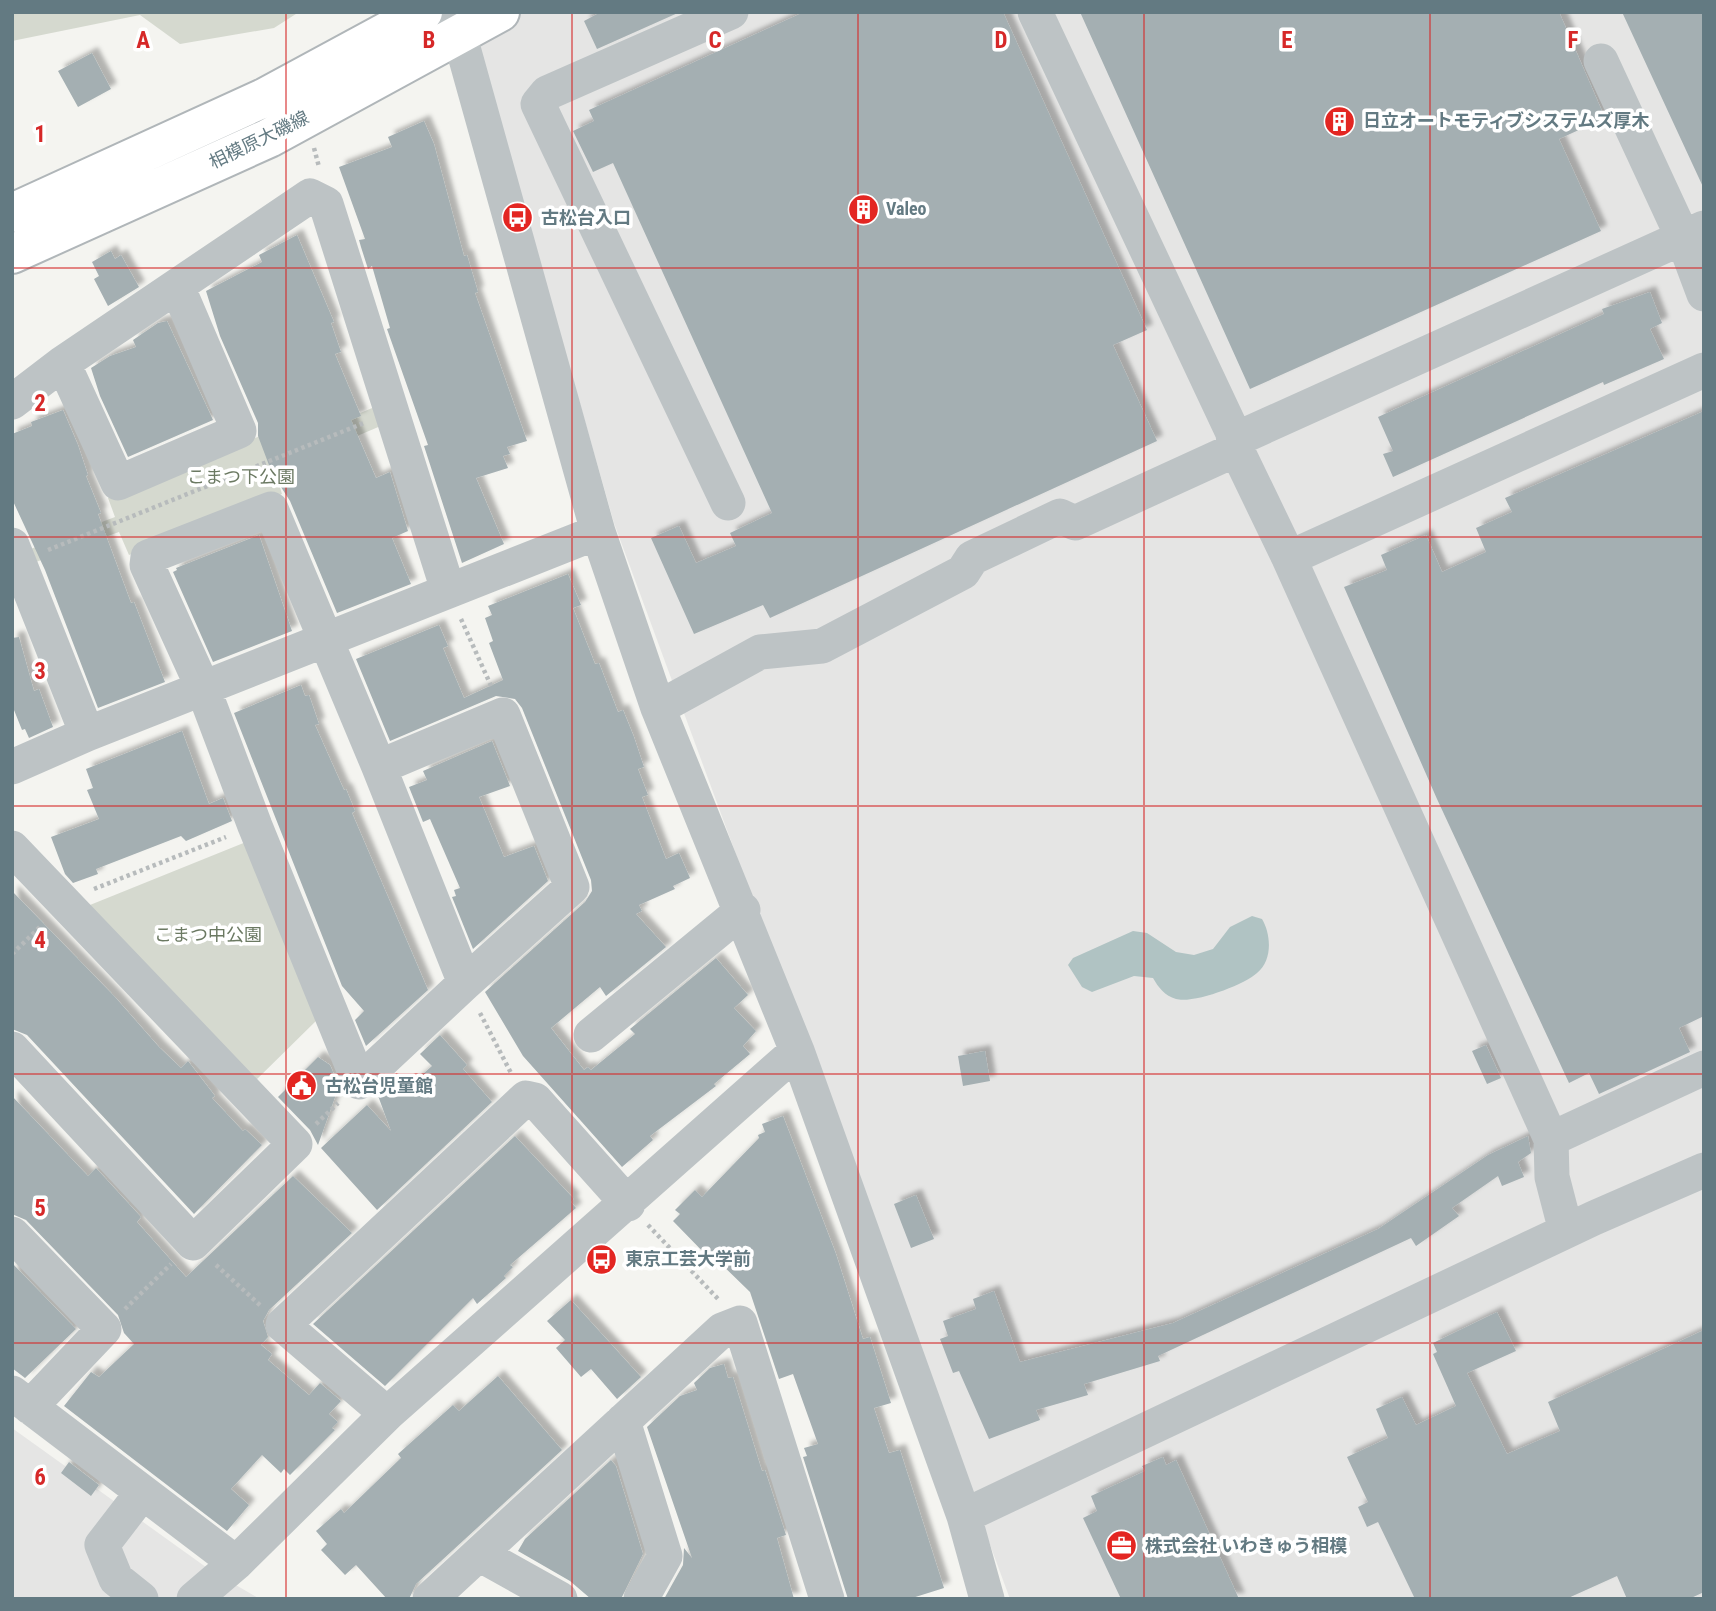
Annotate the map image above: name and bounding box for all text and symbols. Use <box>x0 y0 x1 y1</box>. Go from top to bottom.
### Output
text: A <box>136 27 150 54</box>
text: B <box>423 27 435 54</box>
text: C <box>708 27 722 54</box>
text: D <box>995 27 1008 54</box>
text: E <box>1281 27 1293 54</box>
text: F <box>1568 27 1579 54</box>
building icon: 日立オートモティブシステムズ厚木 <box>1323 104 1357 138</box>
street label: 相模原大磯線 <box>206 106 312 173</box>
place label: 日立オートモティブシステムズ厚木 <box>1363 110 1649 131</box>
text: 1 <box>34 121 46 148</box>
building icon: Valeo <box>846 192 880 226</box>
place label: Valeo <box>886 198 927 219</box>
bus stop icon: 古松台入口 <box>501 201 535 235</box>
place label: 古松台入口 <box>541 207 631 228</box>
text: 2 <box>34 390 46 417</box>
park label: こまつ下公園 <box>187 466 295 487</box>
text: 3 <box>34 658 46 685</box>
park label: こまつ中公園 <box>154 924 262 945</box>
text: 4 <box>34 927 46 954</box>
public building icon: 古松台児童館 <box>285 1069 319 1103</box>
place label: 古松台児童館 <box>325 1075 433 1096</box>
text: 5 <box>34 1195 46 1222</box>
bus stop icon: 東京工芸大学前 <box>585 1242 619 1276</box>
place label: 東京工芸大学前 <box>625 1248 751 1269</box>
text: 6 <box>34 1464 46 1491</box>
office icon: 株式会社 いわきゅう相模 <box>1105 1529 1139 1563</box>
place label: 株式会社 いわきゅう相模 <box>1145 1535 1347 1556</box>

